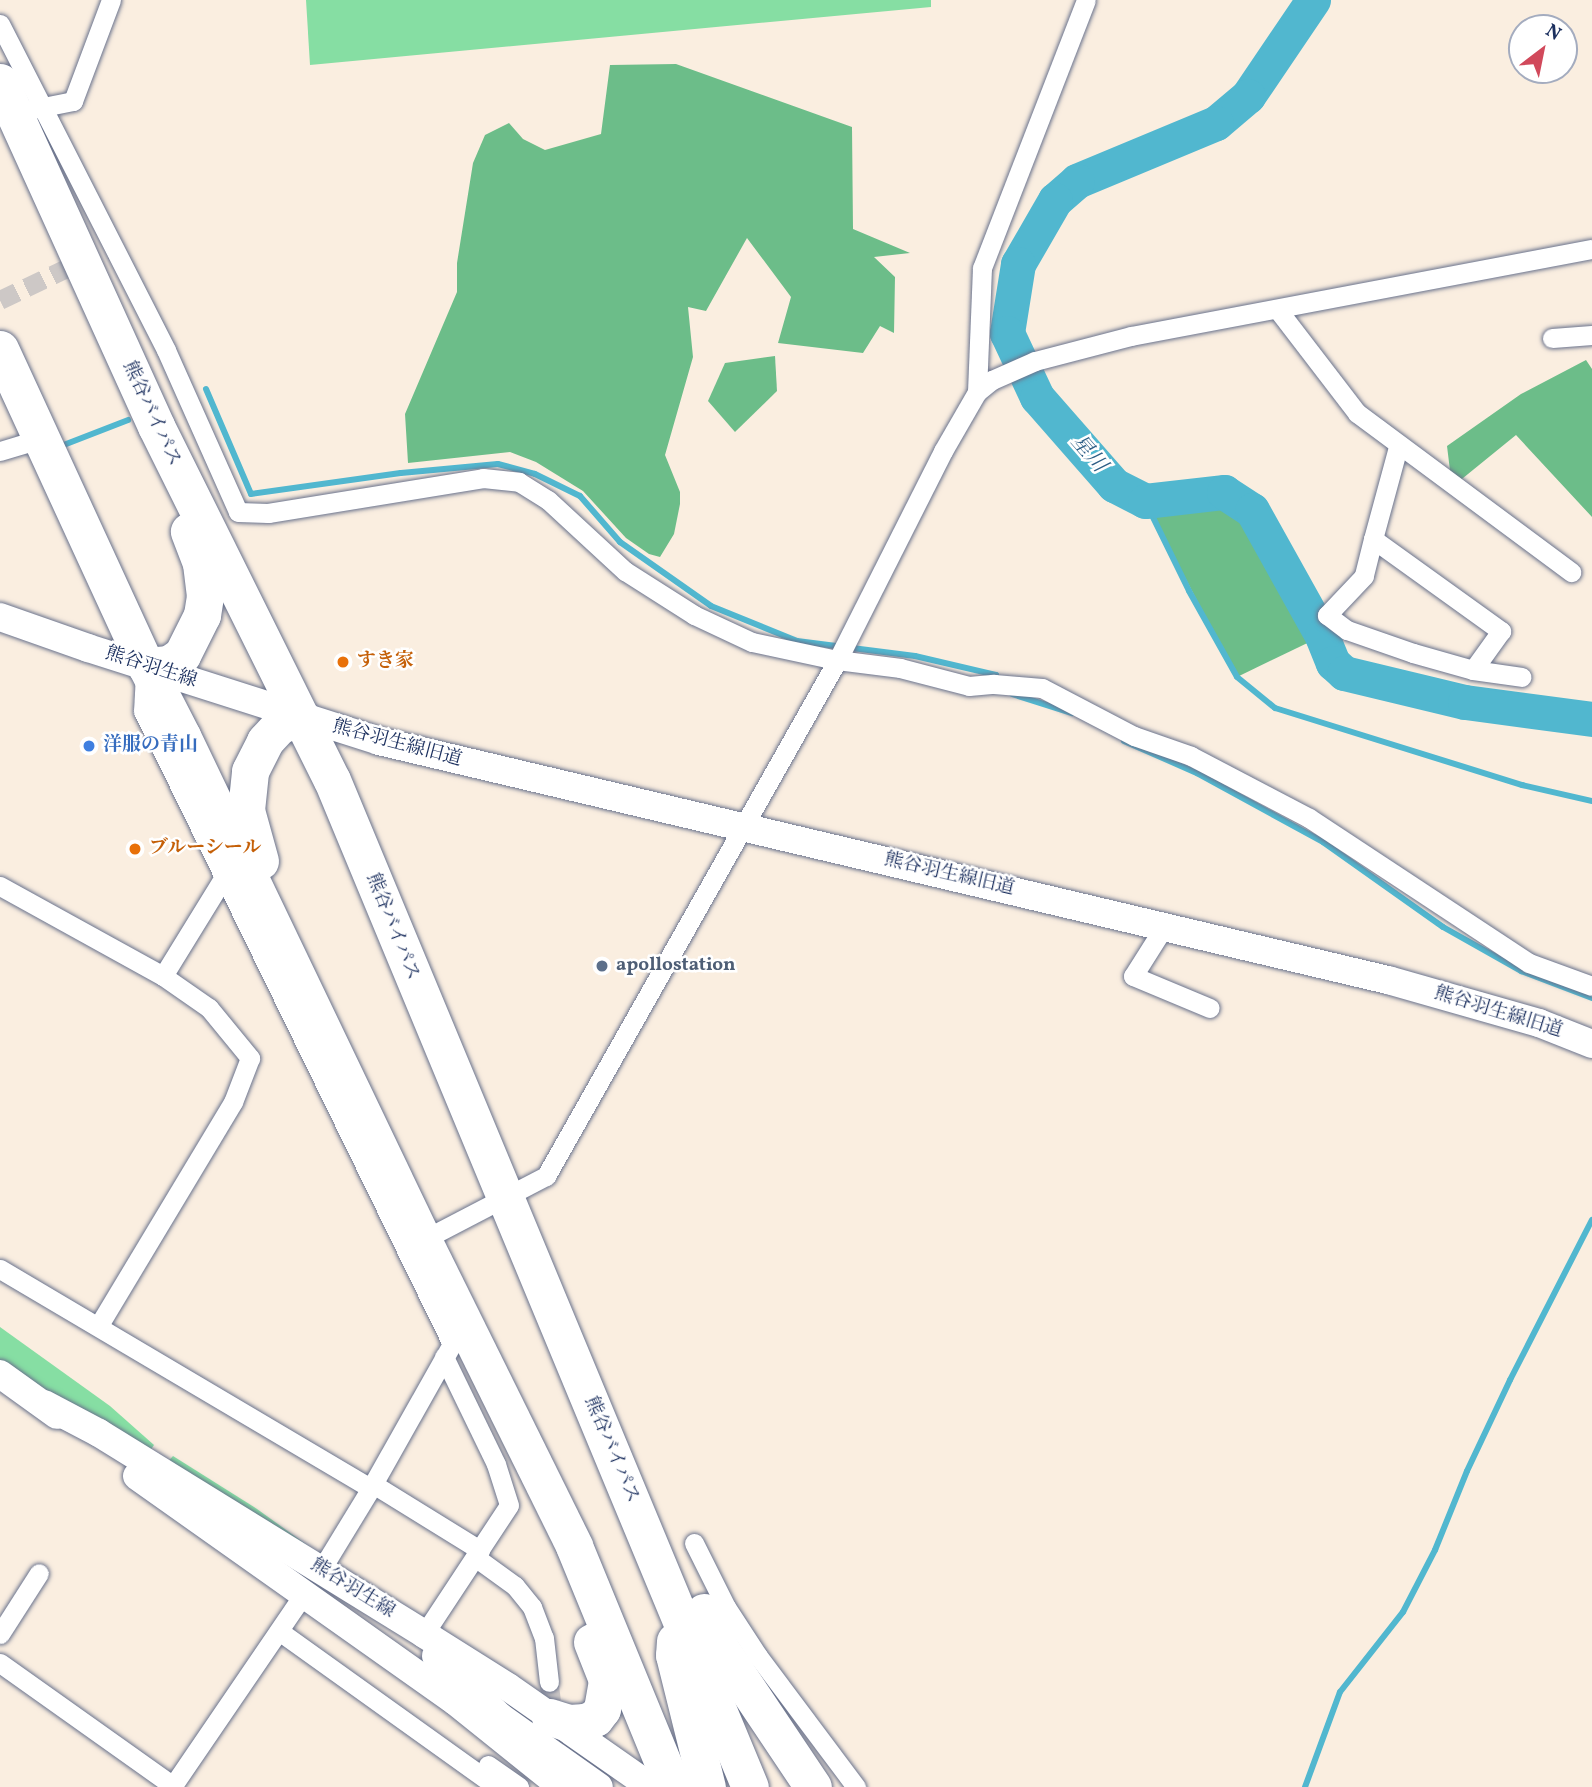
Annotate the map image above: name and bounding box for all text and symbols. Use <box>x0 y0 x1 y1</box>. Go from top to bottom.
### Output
north arrow <box>1508 14 1578 84</box>
text: N <box>1540 18 1566 48</box>
street label: 熊谷バイパス <box>117 358 185 470</box>
water label: 星川 <box>1065 430 1111 478</box>
street label: 熊谷羽生線 <box>102 642 200 694</box>
place label: すき家 <box>357 651 414 673</box>
marker: すき家 <box>335 654 351 670</box>
street label: 熊谷羽生線旧道 <box>330 716 464 772</box>
place label: 洋服の青山 <box>103 735 198 757</box>
marker: 洋服の青山 <box>81 738 97 754</box>
place label: ブルーシール <box>149 838 263 860</box>
marker: ブルーシール <box>127 841 143 857</box>
street label: 熊谷羽生線旧道 <box>882 849 1016 901</box>
street label: 熊谷バイパス <box>360 870 424 984</box>
place label: apollostation <box>616 955 736 977</box>
marker: apollostation <box>594 958 610 974</box>
street label: 熊谷羽生線旧道 <box>1431 983 1565 1043</box>
street label: 熊谷バイパス <box>578 1393 644 1507</box>
street label: 熊谷羽生線 <box>306 1554 398 1624</box>

